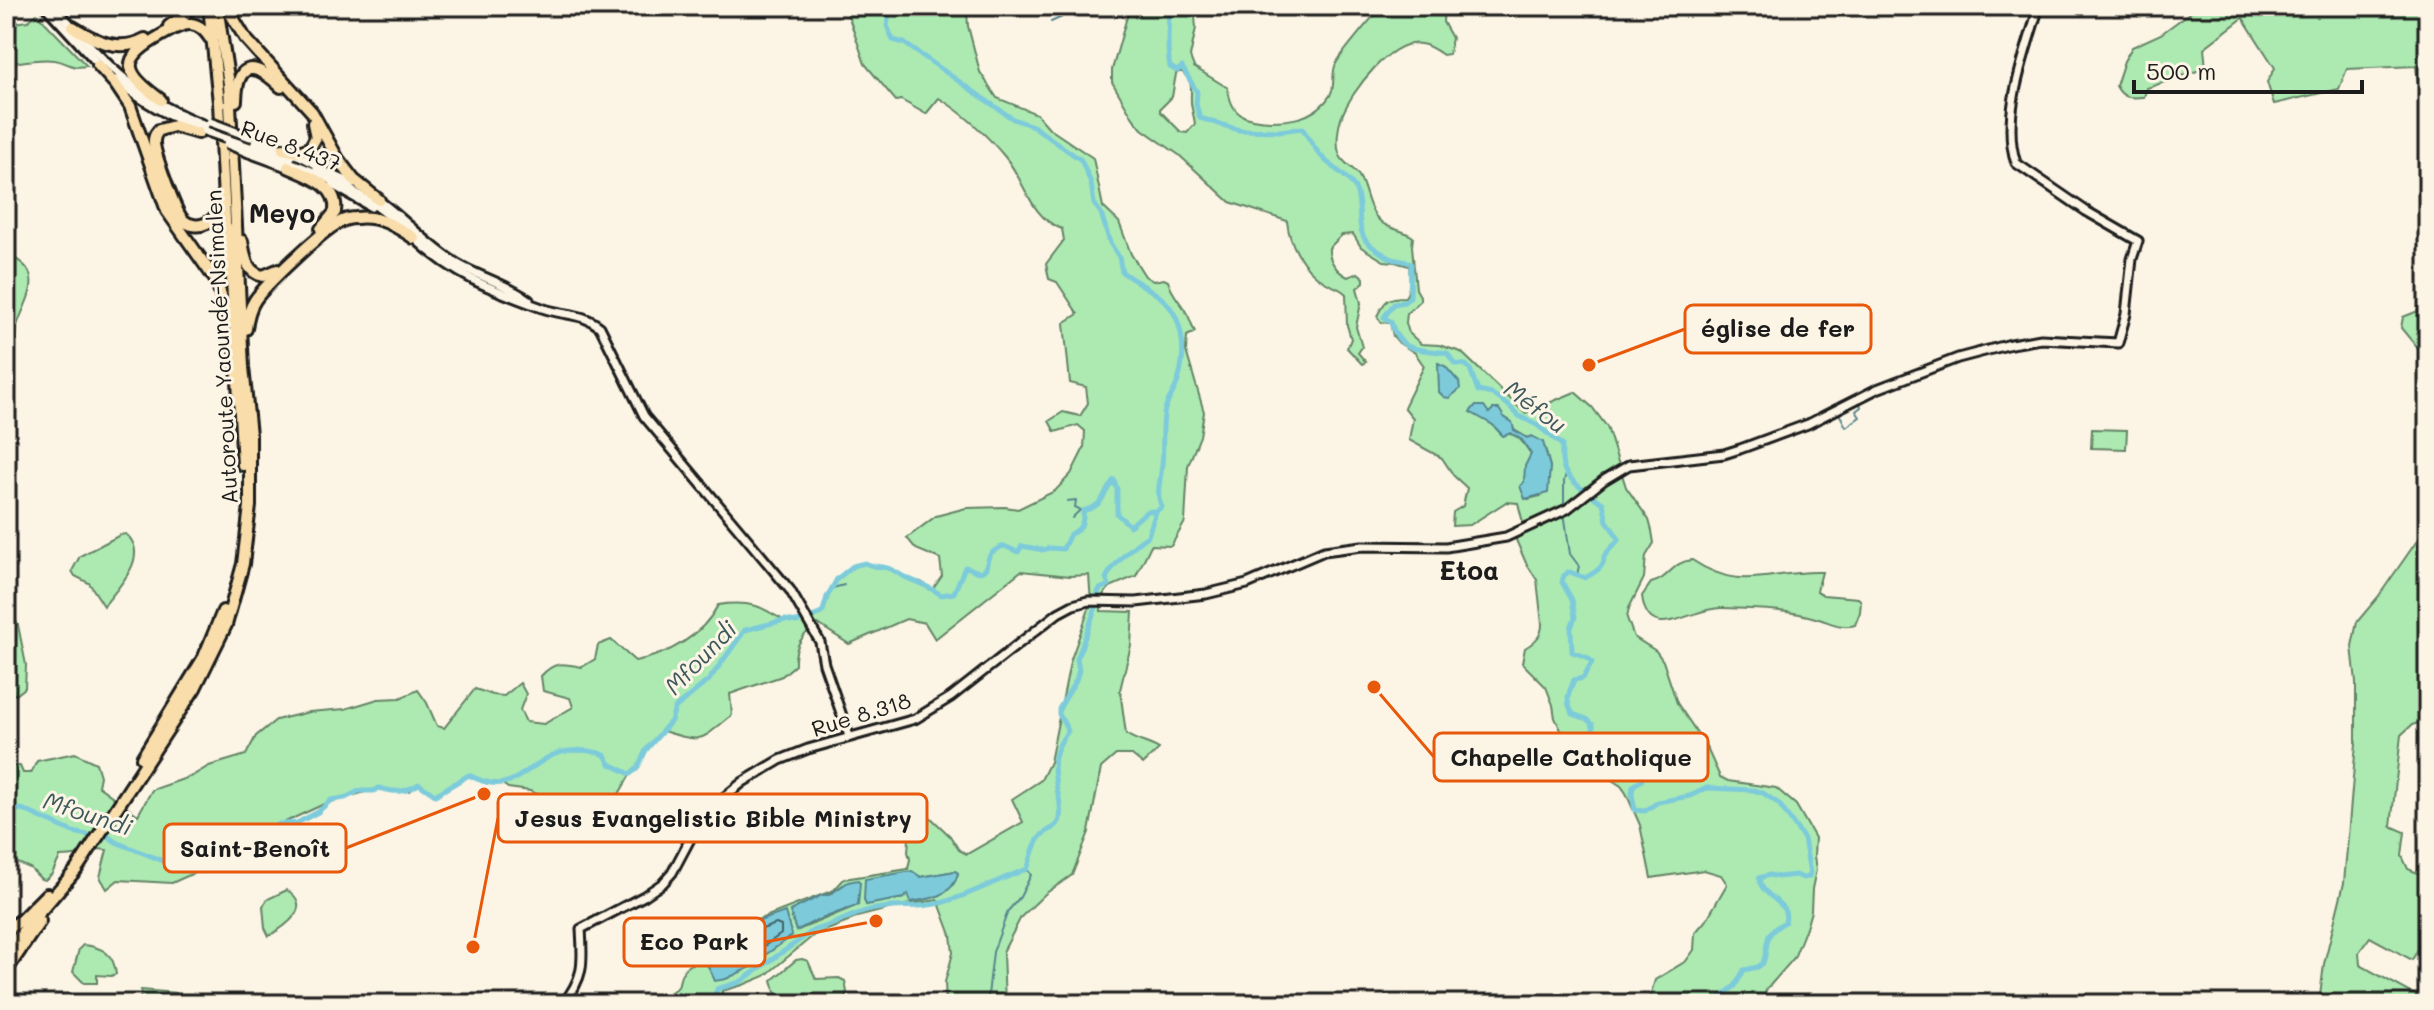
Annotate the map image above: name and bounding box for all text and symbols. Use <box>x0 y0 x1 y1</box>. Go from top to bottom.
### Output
scale bar <box>2134 44 2362 94</box>
text: 500 m <box>2146 55 2216 86</box>
street label: Rue 8.437 <box>237 113 345 177</box>
street label: Autoroute Yaoundé-Nsimalen <box>198 189 244 505</box>
district label: Meyo <box>249 196 315 230</box>
callout: église de fer <box>1685 305 1871 353</box>
text: église de fer <box>1701 312 1855 343</box>
water label: Méfou <box>1498 372 1574 440</box>
district label: Etoa <box>1439 553 1499 587</box>
water label: Mfoundi <box>657 613 743 701</box>
street label: Rue 8.318 <box>808 685 914 743</box>
callout: Chapelle Catholique <box>1434 733 1708 781</box>
text: Chapelle Catholique <box>1450 741 1692 772</box>
water label: Mfoundi <box>40 784 137 842</box>
callout: Jesus Evangelistic Bible Ministry <box>498 794 927 842</box>
text: Jesus Evangelistic Bible Ministry <box>514 802 912 833</box>
callout: Saint-Benoît <box>164 824 346 872</box>
text: Saint-Benoît <box>180 832 330 863</box>
callout: Eco Park <box>624 918 765 966</box>
text: Eco Park <box>639 925 749 956</box>

